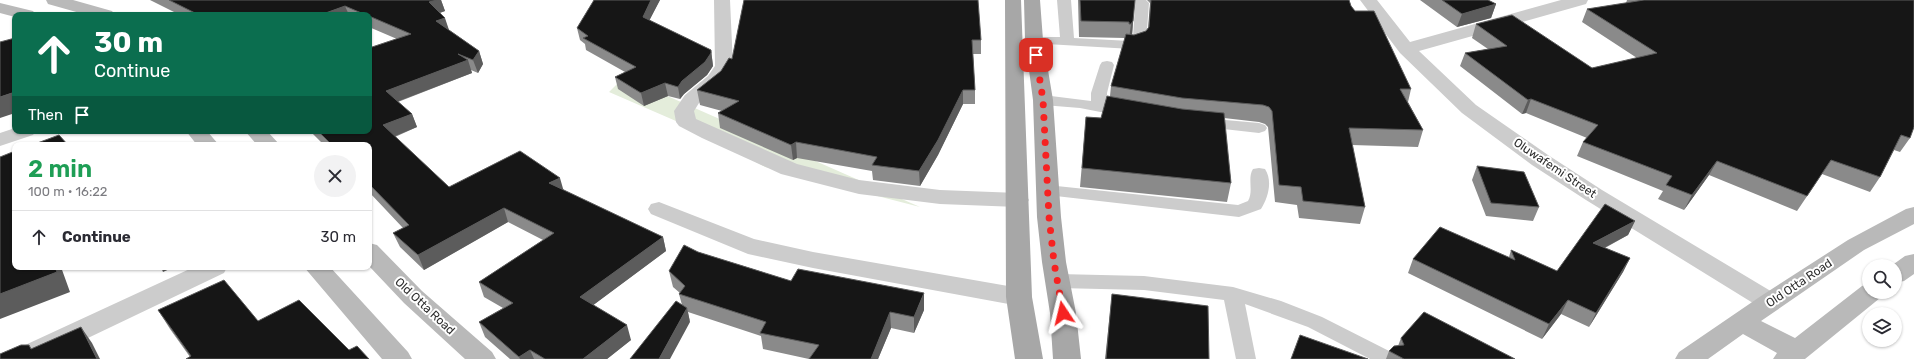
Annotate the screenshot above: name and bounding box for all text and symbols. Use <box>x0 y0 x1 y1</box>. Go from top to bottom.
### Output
text: 30 m <box>94 26 163 59</box>
icon: ahead <box>28 28 80 80</box>
pin <box>1019 38 1053 72</box>
icon: arrive <box>1025 44 1047 66</box>
text: Continue <box>94 60 170 82</box>
icon: arrive <box>71 104 93 126</box>
text: Then <box>28 106 63 124</box>
street label: Oluwafemi Street <box>1511 135 1599 201</box>
text: 2 min <box>28 155 92 183</box>
button: close <box>314 155 356 197</box>
text: 100 m · 16:22 <box>28 184 107 199</box>
icon: ahead <box>28 226 50 248</box>
text: Continue <box>62 228 131 246</box>
text: 30 m <box>320 228 356 246</box>
street label: Old Otta Road <box>1763 256 1835 310</box>
map controls <box>1862 259 1902 347</box>
button: search <box>1862 259 1902 299</box>
street label: Old Otta Road <box>392 275 458 337</box>
position arrow <box>1042 292 1084 334</box>
button: layers <box>1862 307 1902 347</box>

